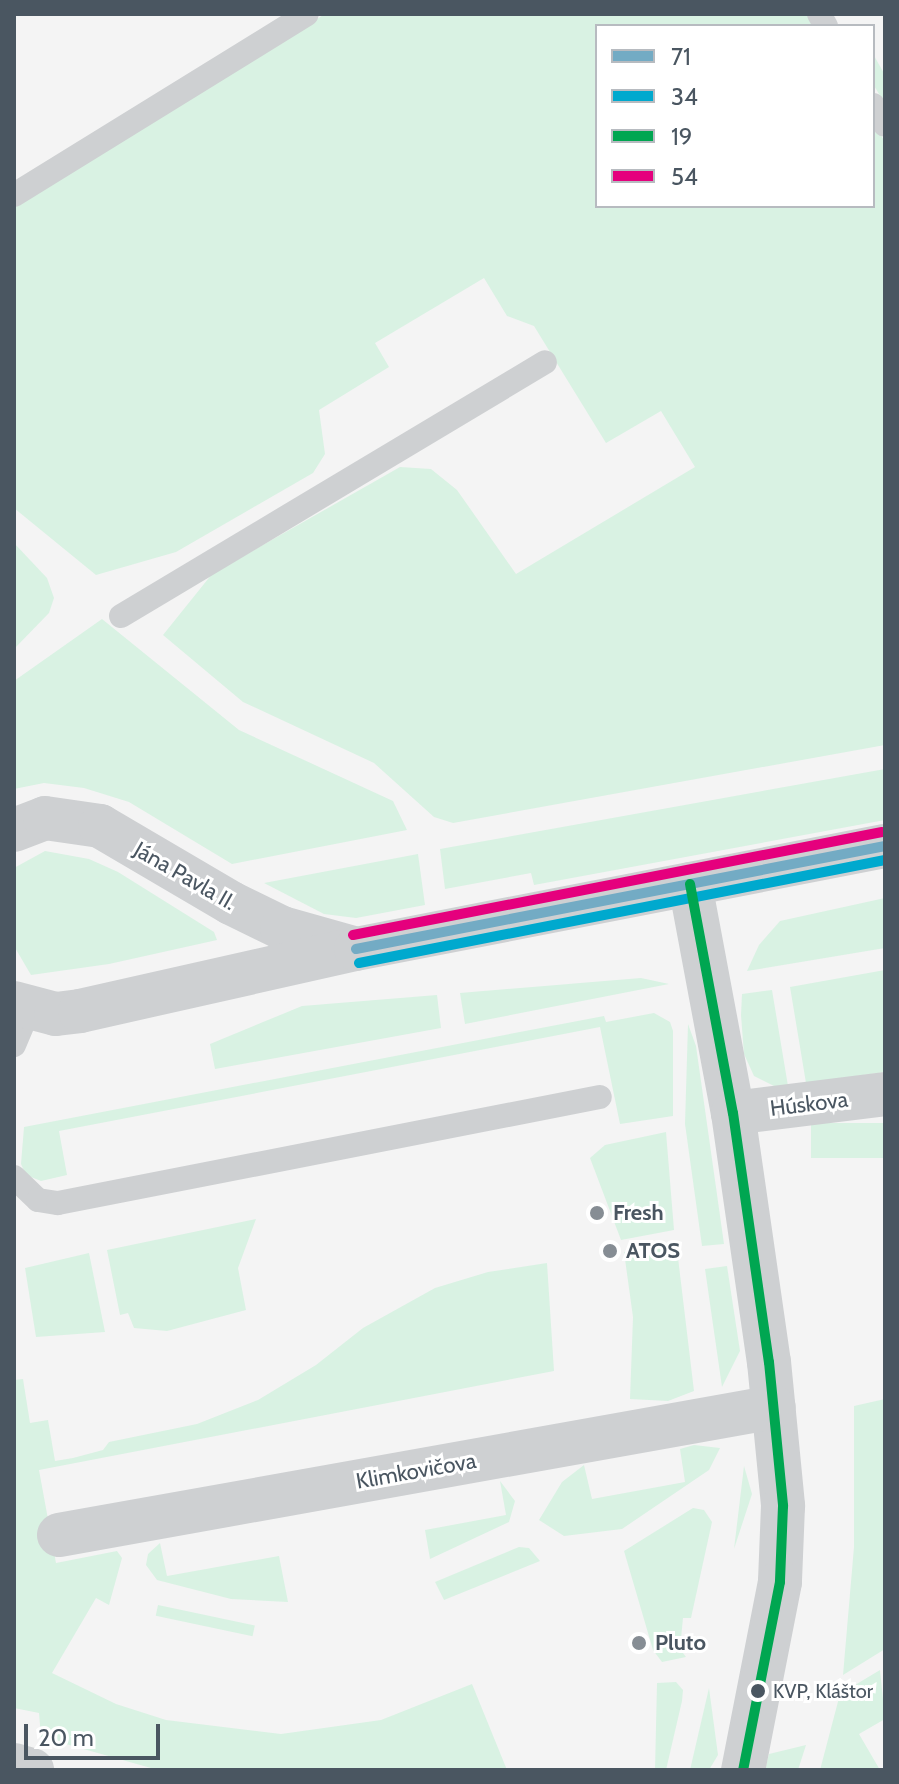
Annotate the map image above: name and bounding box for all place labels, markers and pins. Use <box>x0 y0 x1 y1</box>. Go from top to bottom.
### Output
place label: Fresh <box>613 1200 664 1226</box>
marker: Fresh <box>588 1204 606 1222</box>
place label: ATOS <box>626 1238 680 1264</box>
marker: ATOS <box>601 1242 619 1260</box>
place label: Pluto <box>655 1630 706 1656</box>
marker: Pluto <box>630 1634 648 1652</box>
place label: KVP, Kláštor <box>773 1679 873 1703</box>
marker: KVP, Kláštor <box>750 1683 766 1699</box>

